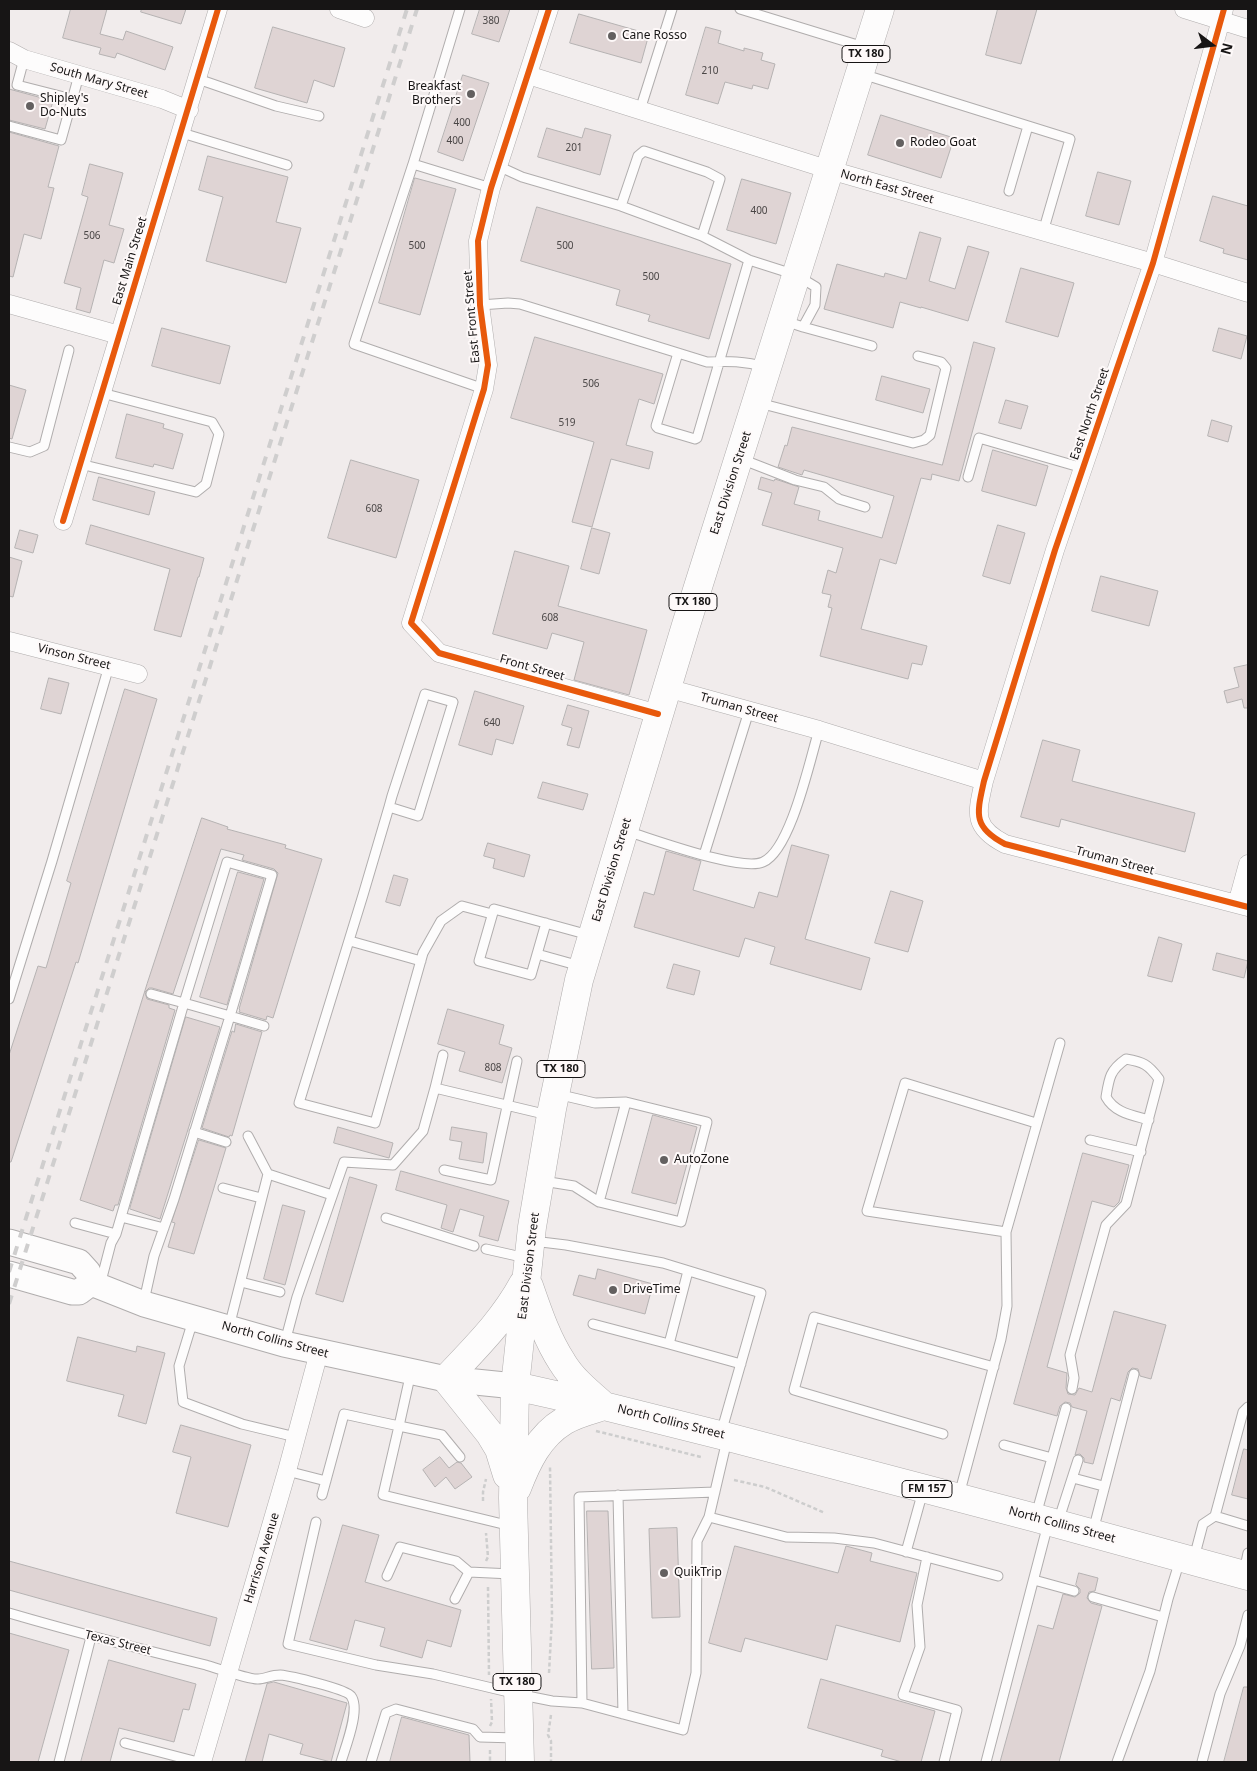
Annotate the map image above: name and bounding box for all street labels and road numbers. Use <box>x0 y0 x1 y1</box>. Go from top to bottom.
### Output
road number: TX 180 <box>842 46 890 62</box>
street label: South Mary Street <box>48 60 150 102</box>
street label: North East Street <box>839 167 935 207</box>
street label: East Main Street <box>110 215 150 307</box>
street label: East Front Street <box>461 270 483 364</box>
street label: East North Street <box>1068 366 1112 462</box>
street label: East Division Street <box>707 430 755 536</box>
road number: TX 180 <box>669 594 717 610</box>
street label: Vinson Street <box>36 641 112 673</box>
street label: Front Street <box>498 652 566 684</box>
street label: Truman Street <box>698 690 780 726</box>
street label: East Division Street <box>589 816 635 924</box>
street label: Truman Street <box>1074 844 1156 878</box>
road number: TX 180 <box>537 1060 585 1078</box>
street label: East Division Street <box>515 1212 543 1320</box>
street label: North Collins Street <box>220 1319 330 1361</box>
street label: North Collins Street <box>616 1402 726 1442</box>
road number: FM 157 <box>902 1480 952 1498</box>
street label: North Collins Street <box>1007 1504 1117 1546</box>
street label: Harrison Avenue <box>241 1511 283 1605</box>
street label: Texas Street <box>83 1628 153 1658</box>
road number: TX 180 <box>493 1674 541 1690</box>

